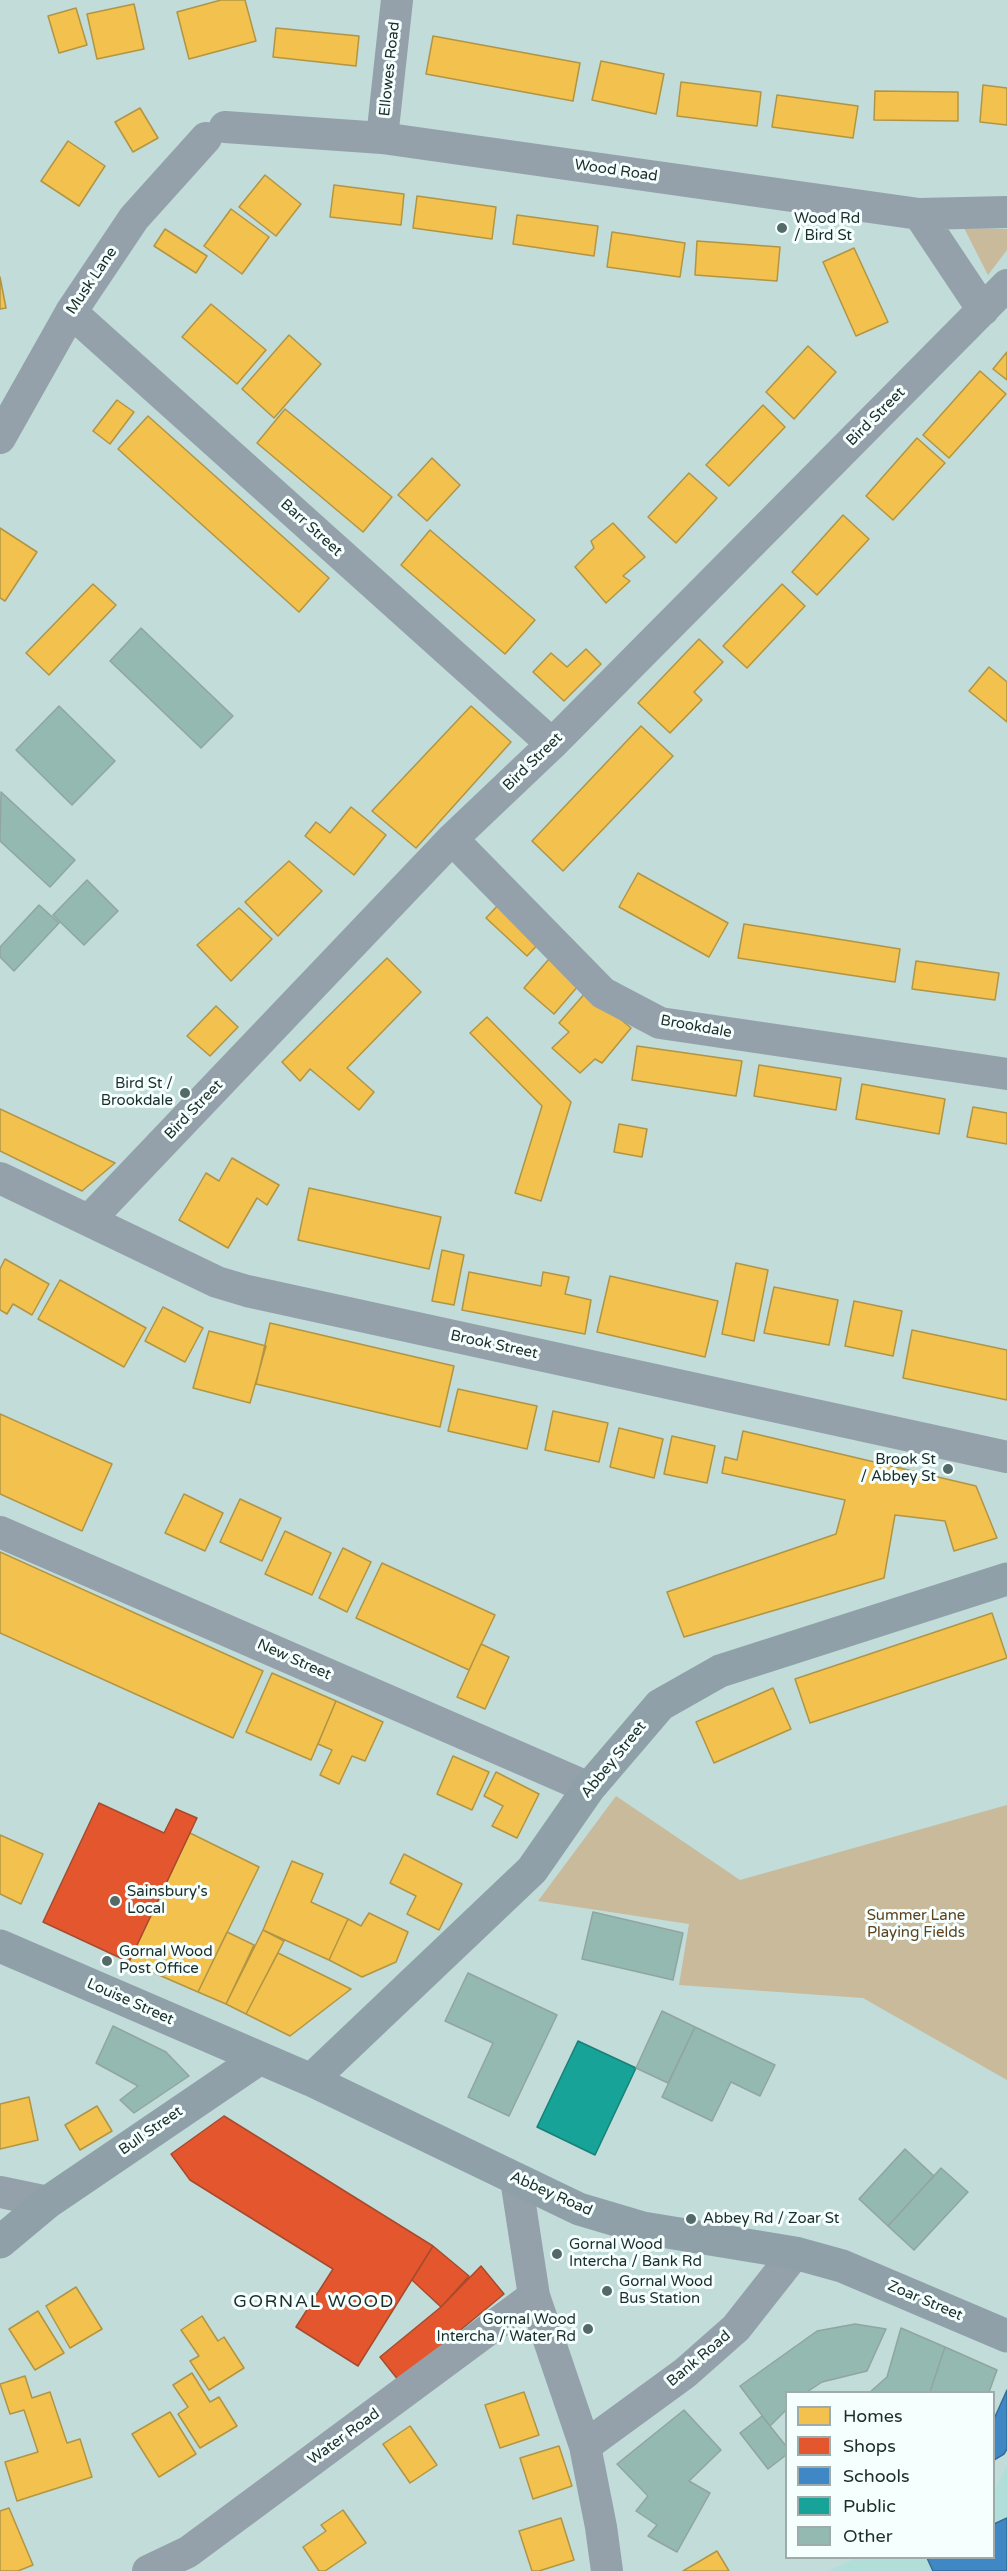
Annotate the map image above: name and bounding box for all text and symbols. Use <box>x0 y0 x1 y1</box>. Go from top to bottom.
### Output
street label: Ellowes Road <box>376 21 404 117</box>
street label: Wood Road <box>573 156 659 186</box>
place label: Wood Rd / Bird St <box>794 210 860 245</box>
marker: Wood Rd / Bird St <box>775 221 789 235</box>
street label: Musk Lane <box>63 244 121 318</box>
street label: Bird Street <box>843 384 909 450</box>
street label: Barr Street <box>276 496 346 560</box>
street label: Bird Street <box>499 729 567 795</box>
street label: Brookdale <box>659 1012 733 1042</box>
place label: Bird St / Brookdale <box>101 1075 173 1110</box>
street label: Bird Street <box>161 1076 227 1144</box>
marker: Bird St / Brookdale <box>178 1086 192 1100</box>
street label: Brook Street <box>449 1327 539 1363</box>
place label: Brook St / Abbey St <box>860 1451 936 1486</box>
marker: Brook St / Abbey St <box>941 1462 955 1476</box>
street label: New Street <box>254 1636 334 1684</box>
street label: Abbey Street <box>578 1718 650 1802</box>
place label: Sainsbury's Local <box>127 1883 208 1918</box>
marker: Sainsbury's Local <box>108 1894 122 1908</box>
park label: Summer Lane Playing Fields <box>867 1907 965 1942</box>
place label: Gornal Wood Post Office <box>119 1943 213 1978</box>
marker: Gornal Wood Post Office <box>100 1954 114 1968</box>
street label: Louise Street <box>84 1975 176 2029</box>
street label: Bull Street <box>116 2103 186 2159</box>
street label: Abbey Road <box>507 2168 595 2220</box>
place label: Abbey Rd / Zoar St <box>703 2210 839 2228</box>
marker: Abbey Rd / Zoar St <box>684 2212 698 2226</box>
place label: Gornal Wood Intercha / Bank Rd <box>569 2236 702 2271</box>
marker: Gornal Wood Intercha / Bank Rd <box>550 2247 564 2261</box>
place label: Gornal Wood Bus Station <box>619 2273 713 2308</box>
street label: Zoar Street <box>885 2277 965 2325</box>
marker: Gornal Wood Bus Station <box>600 2284 614 2298</box>
district label: GORNAL WOOD <box>233 2291 395 2313</box>
place label: Gornal Wood Intercha / Water Rd <box>437 2311 576 2346</box>
marker: Gornal Wood Intercha / Water Rd <box>581 2322 595 2336</box>
street label: Bank Road <box>663 2327 735 2391</box>
legend <box>785 2391 995 2559</box>
street label: Water Road <box>305 2405 383 2469</box>
text: Homes <box>843 2405 903 2427</box>
text: Shops <box>843 2435 896 2457</box>
text: Schools <box>843 2465 910 2487</box>
text: Public <box>843 2495 896 2517</box>
text: Other <box>843 2525 893 2547</box>

